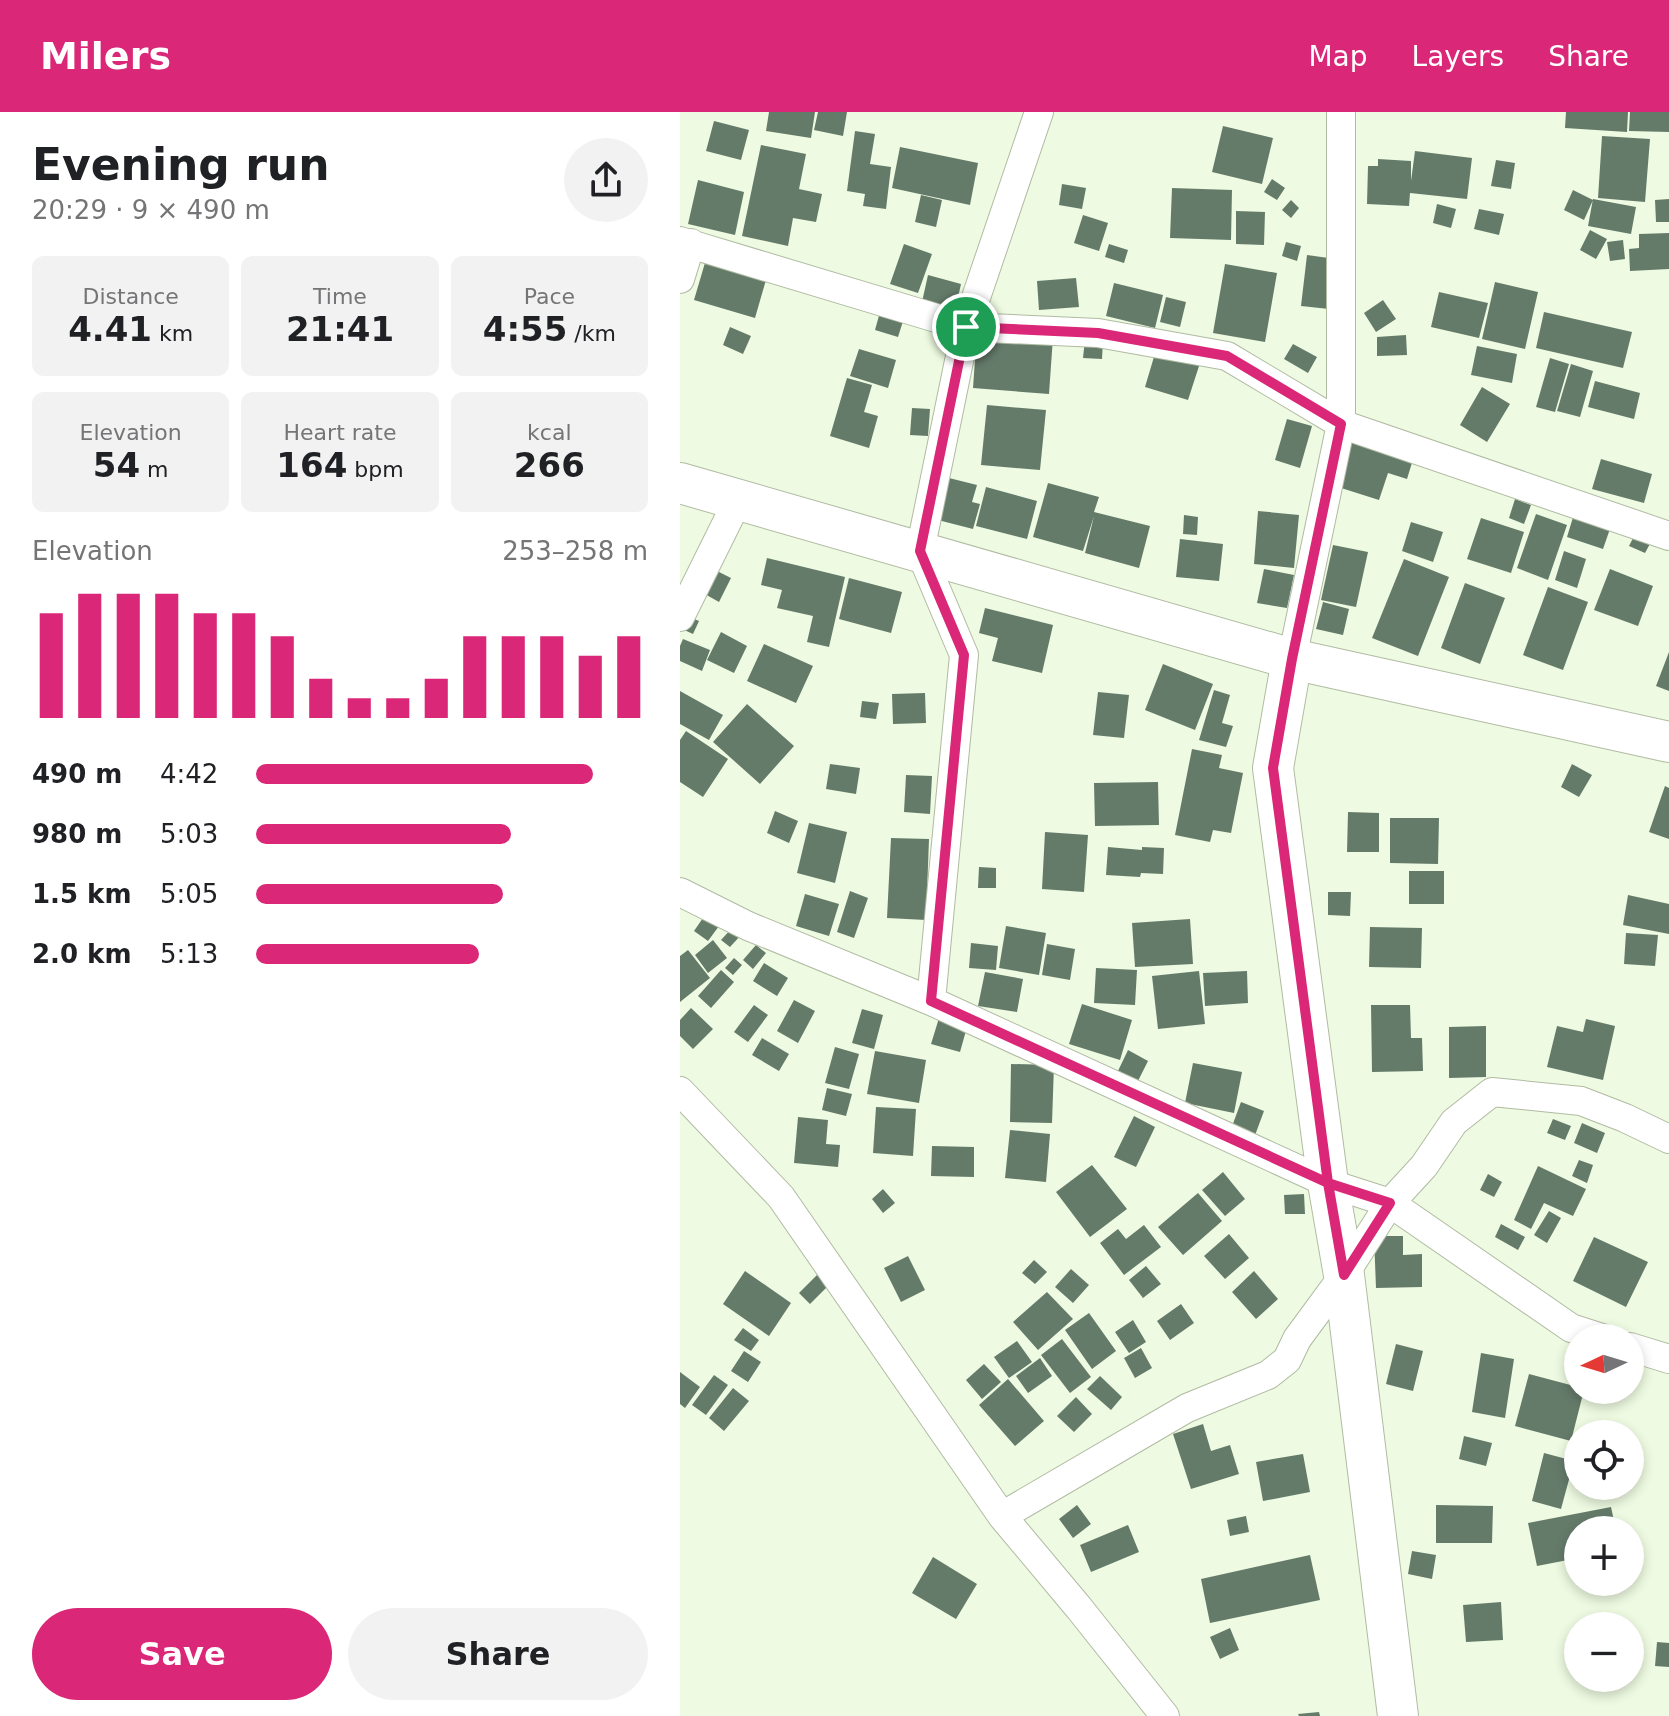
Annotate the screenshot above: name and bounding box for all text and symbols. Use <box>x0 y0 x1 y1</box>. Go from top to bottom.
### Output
text: Milers <box>40 34 171 78</box>
text: Map <box>1308 40 1368 73</box>
text: Layers <box>1412 40 1504 73</box>
text: Share <box>1548 40 1629 73</box>
button: share <box>564 138 648 222</box>
text: Evening run <box>32 139 329 190</box>
text: 20:29 · 9 × 490 m <box>32 195 270 225</box>
text: Distance <box>83 284 179 309</box>
text: Time <box>313 284 367 309</box>
text: Pace <box>524 284 575 309</box>
pin <box>932 293 1000 361</box>
icon: arrive <box>944 305 988 349</box>
text: 4.41 <box>68 309 152 349</box>
text: 21:41 <box>286 309 394 349</box>
text: 4:55 <box>483 309 567 349</box>
text: km <box>152 321 193 346</box>
text: /km <box>567 321 616 346</box>
text: Elevation <box>80 420 182 445</box>
text: Heart rate <box>284 420 396 445</box>
text: kcal <box>527 420 572 445</box>
text: 54 <box>93 445 140 485</box>
text: 164 <box>276 445 347 485</box>
text: 266 <box>514 445 585 485</box>
text: m <box>140 457 169 482</box>
text: bpm <box>347 457 404 482</box>
text: Elevation <box>32 536 153 566</box>
text: 253–258 m <box>502 536 648 566</box>
text: 490 m <box>32 759 122 789</box>
text: 4:42 <box>160 759 218 789</box>
text: 980 m <box>32 819 122 849</box>
text: 5:03 <box>160 819 218 849</box>
text: 1.5 km <box>32 879 132 909</box>
text: 5:05 <box>160 879 218 909</box>
text: 2.0 km <box>32 939 132 969</box>
text: 5:13 <box>160 939 218 969</box>
north arrow <box>1564 1324 1644 1404</box>
map controls <box>1564 1324 1644 1692</box>
button: locate <box>1564 1420 1644 1500</box>
button: + <box>1564 1516 1644 1596</box>
button: Save <box>32 1608 332 1700</box>
button: Share <box>348 1608 648 1700</box>
button: − <box>1564 1612 1644 1692</box>

